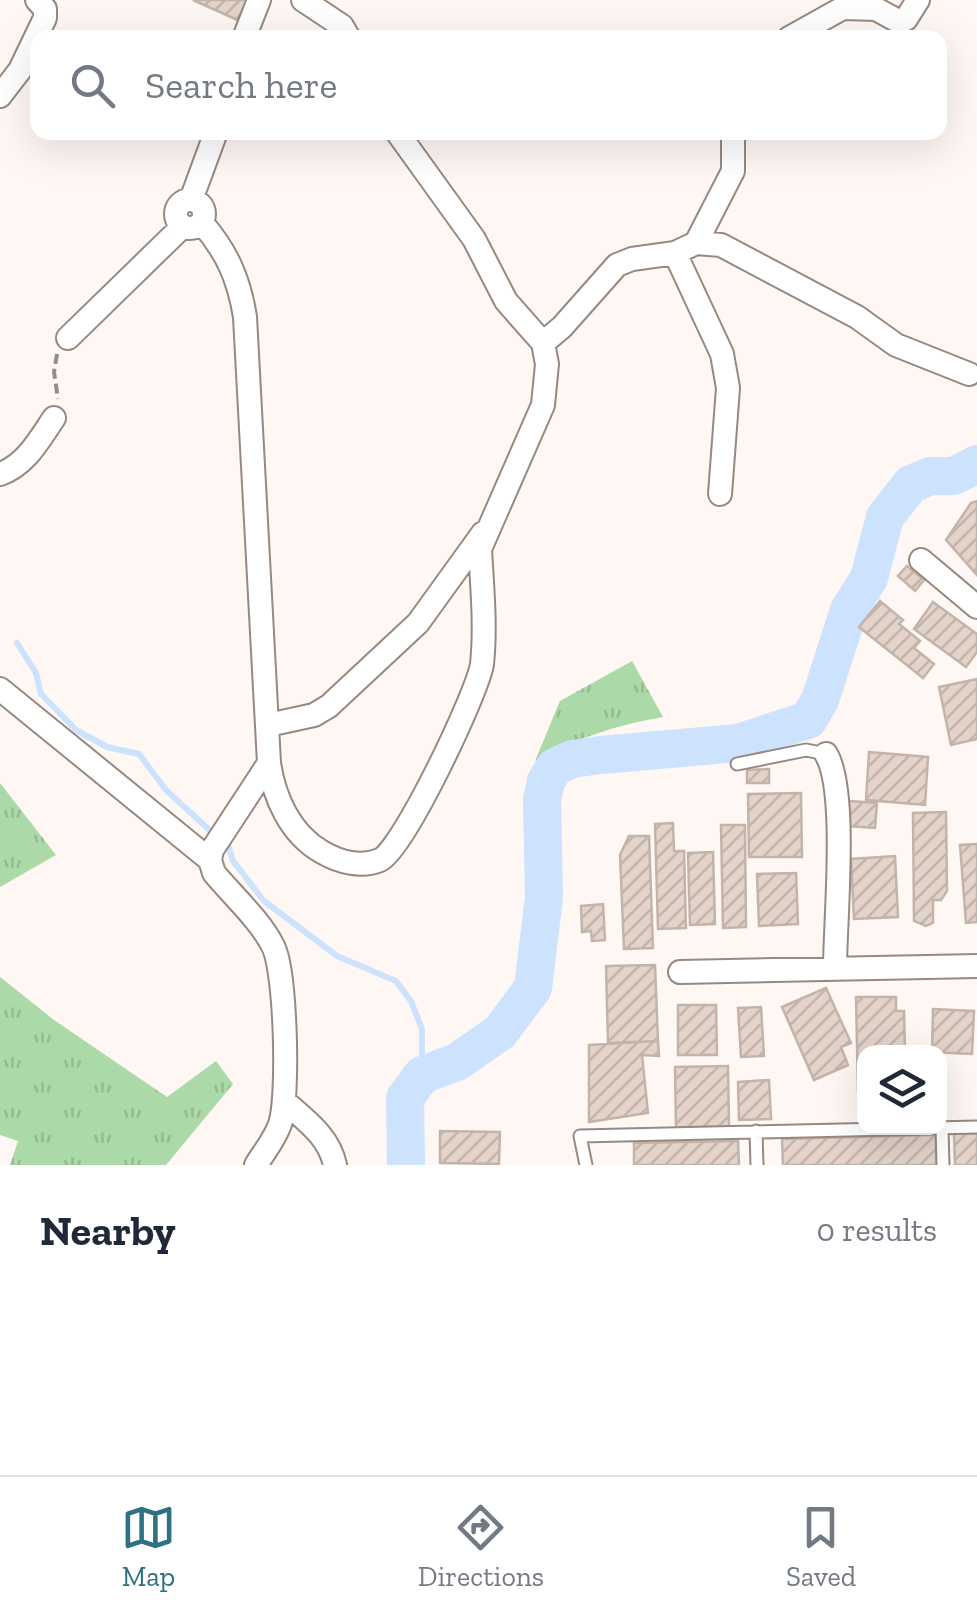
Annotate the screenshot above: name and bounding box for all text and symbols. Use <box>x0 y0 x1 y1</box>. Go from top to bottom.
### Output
search box <box>30 30 947 140</box>
icon: search <box>65 58 120 113</box>
text: Search here <box>145 62 337 108</box>
map controls <box>857 1045 947 1135</box>
button: layers <box>857 1045 947 1135</box>
text: Nearby <box>40 1205 176 1256</box>
text: 0 results <box>816 1211 937 1249</box>
tab: Map <box>121 1500 176 1593</box>
tab: Directions <box>418 1500 544 1593</box>
tab: Saved <box>786 1500 856 1593</box>

